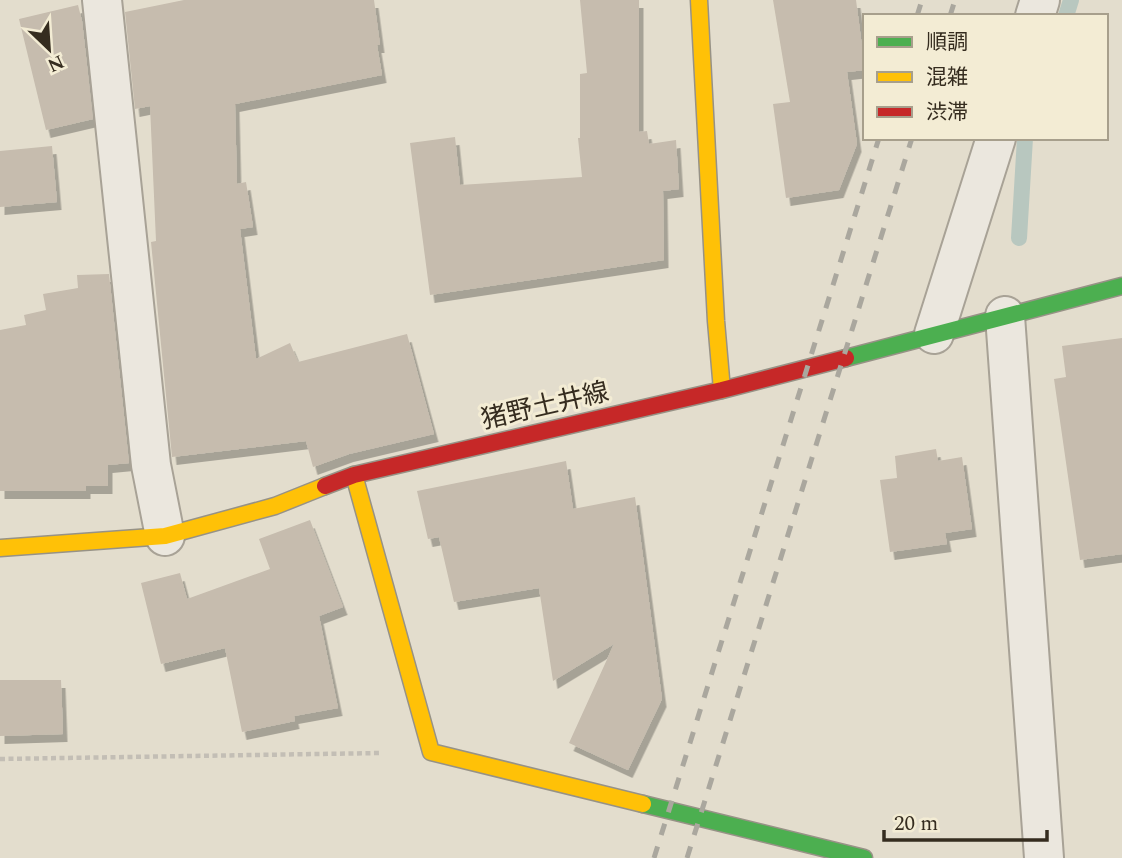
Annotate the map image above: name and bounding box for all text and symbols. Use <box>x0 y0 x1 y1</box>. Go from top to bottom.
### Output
north arrow <box>14 14 84 84</box>
legend <box>863 14 1108 140</box>
text: 順調 <box>926 27 968 59</box>
text: N <box>42 47 69 79</box>
text: 混雑 <box>926 62 968 94</box>
text: 渋滞 <box>926 97 968 129</box>
street label: 猪野土井線 <box>477 372 613 440</box>
scale bar <box>884 798 1047 842</box>
text: 20 m <box>894 808 938 840</box>

